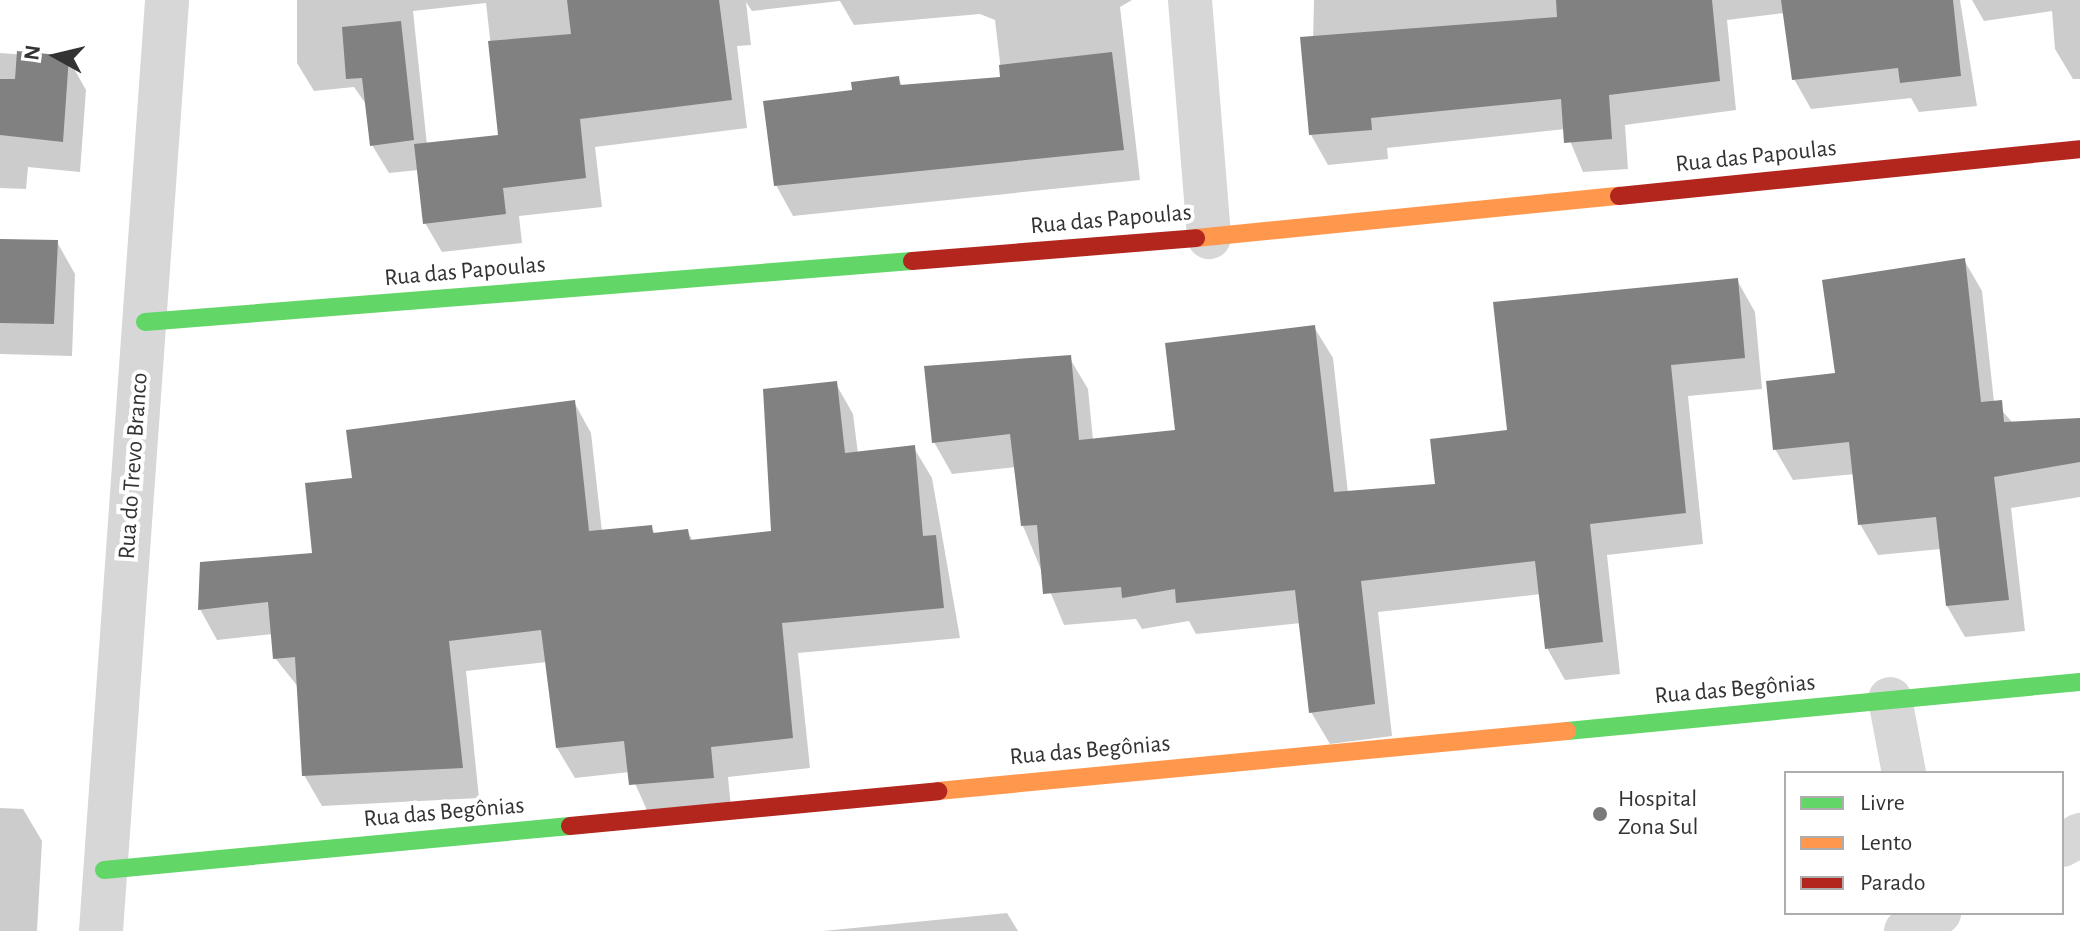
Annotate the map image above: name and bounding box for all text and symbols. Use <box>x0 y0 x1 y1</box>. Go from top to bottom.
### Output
north arrow <box>16 16 96 96</box>
text: N <box>20 44 44 62</box>
street label: Rua das Papoulas <box>1674 134 1838 180</box>
street label: Rua das Papoulas <box>1029 199 1193 241</box>
street label: Rua das Papoulas <box>383 251 547 293</box>
street label: Rua do Trevo Branco <box>113 372 155 560</box>
street label: Rua das Begônias <box>1653 669 1817 711</box>
street label: Rua das Begônias <box>1008 730 1172 772</box>
legend <box>1784 771 2064 915</box>
place label: Hospital Zona Sul <box>1618 786 1698 842</box>
text: Livre <box>1860 791 1905 815</box>
street label: Rua das Begônias <box>362 792 526 834</box>
marker: Hospital Zona Sul <box>1589 803 1611 825</box>
text: Lento <box>1860 831 1912 855</box>
text: Parado <box>1860 871 1926 895</box>

